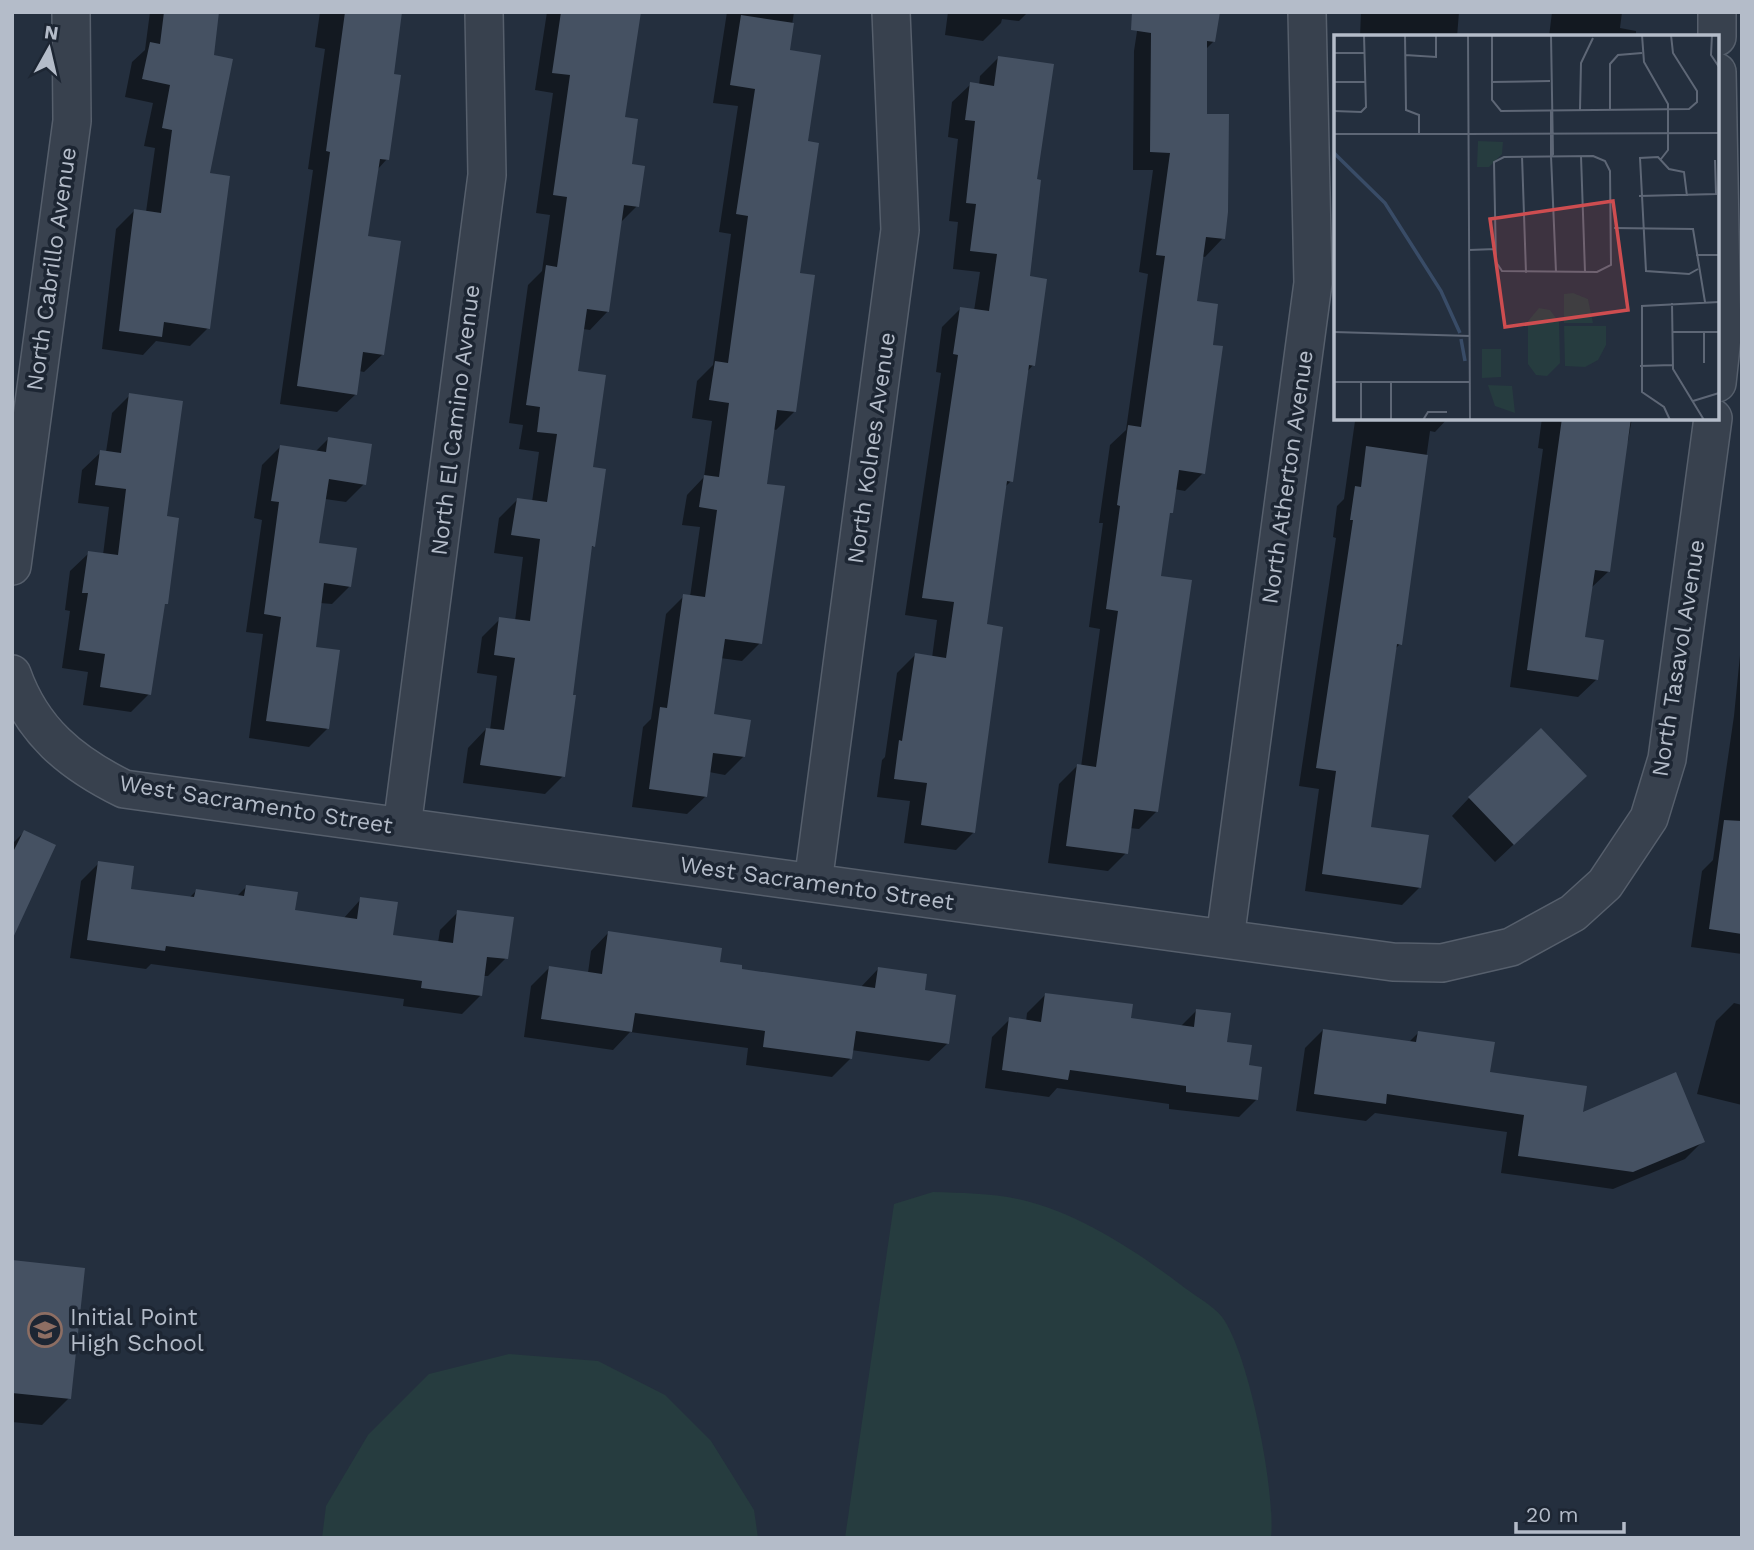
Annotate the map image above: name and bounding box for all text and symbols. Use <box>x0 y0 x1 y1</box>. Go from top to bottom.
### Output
north arrow <box>14 14 84 84</box>
text: N <box>43 20 60 45</box>
inset map <box>1334 35 1719 420</box>
street label: North Cabrillo Avenue <box>21 145 82 393</box>
street label: North El Camino Avenue <box>425 283 486 557</box>
street label: North Kolnes Avenue <box>842 330 901 566</box>
street label: North Atherton Avenue <box>1256 348 1319 606</box>
street label: North Tasavol Avenue <box>1646 537 1711 779</box>
street label: West Sacramento Street <box>117 770 395 840</box>
street label: West Sacramento Street <box>678 851 956 916</box>
place label: Initial Point High School <box>70 1304 204 1357</box>
school or university icon: Initial Point High School <box>26 1311 64 1349</box>
scale bar <box>1516 1490 1624 1534</box>
text: 20 m <box>1526 1502 1578 1527</box>

